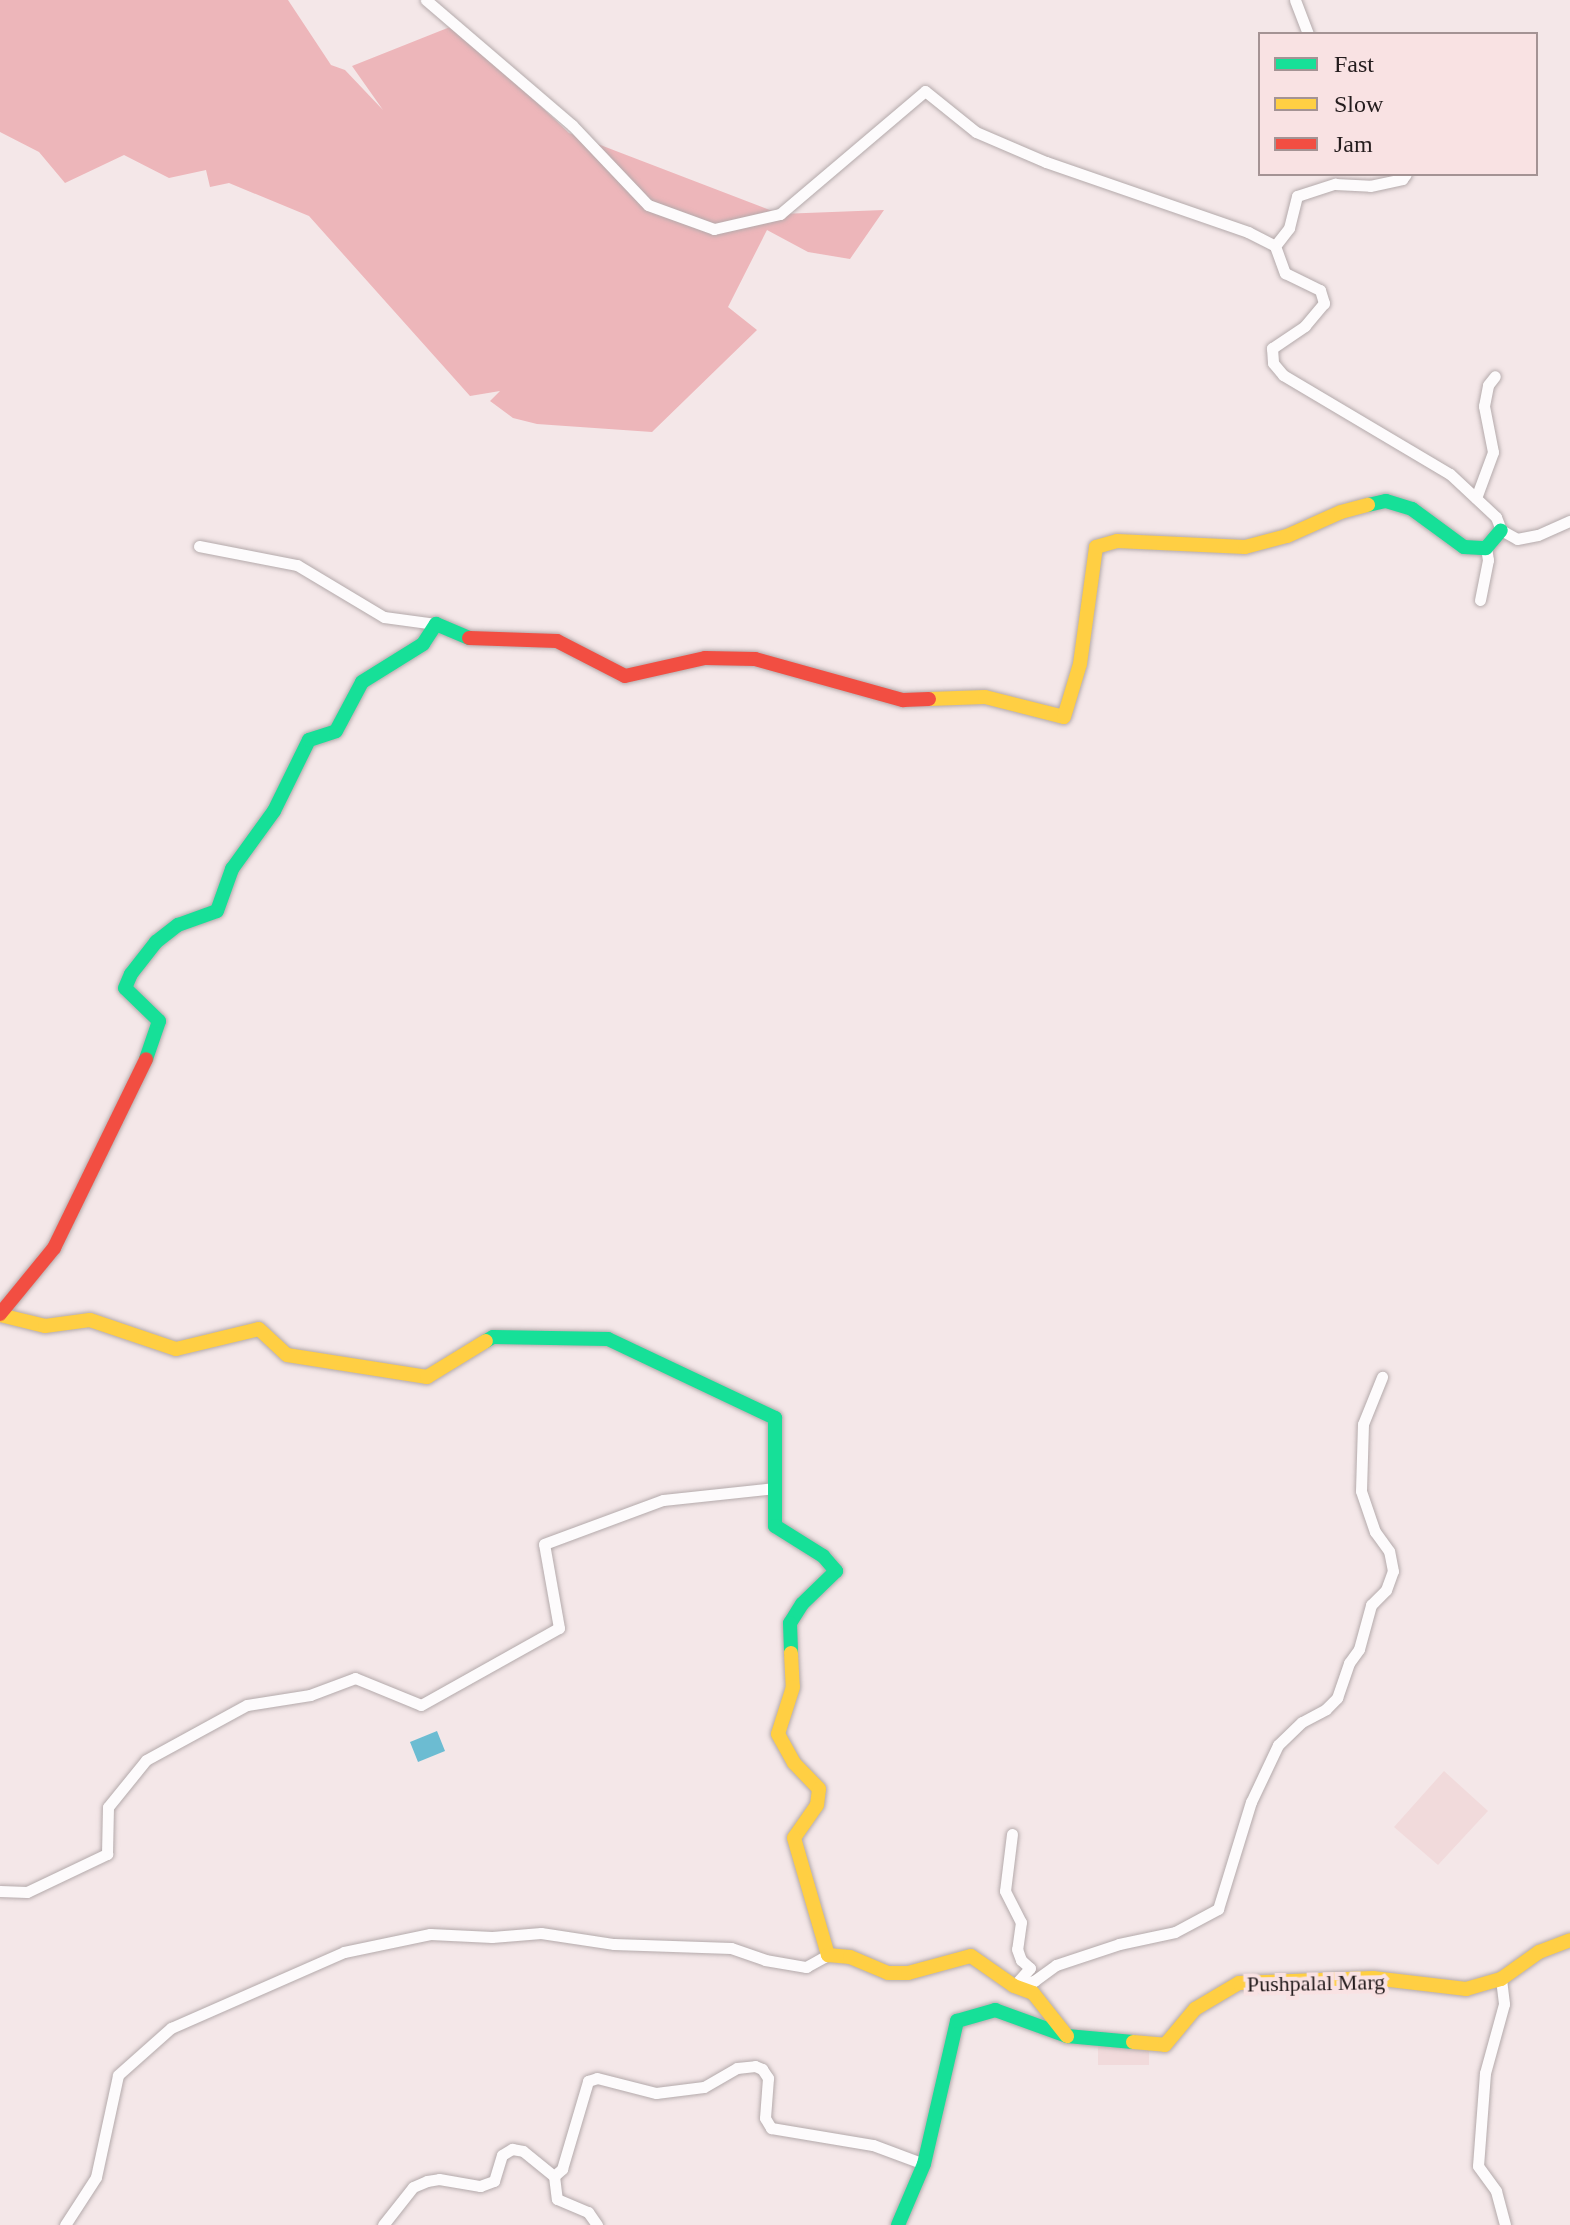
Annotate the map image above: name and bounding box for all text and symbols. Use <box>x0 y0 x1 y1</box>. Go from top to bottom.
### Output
legend <box>1258 32 1538 176</box>
text: Fast <box>1334 51 1374 77</box>
text: Slow <box>1334 91 1383 117</box>
text: Jam <box>1334 131 1373 157</box>
street label: Pushpalal Marg <box>1247 1969 1385 1997</box>

